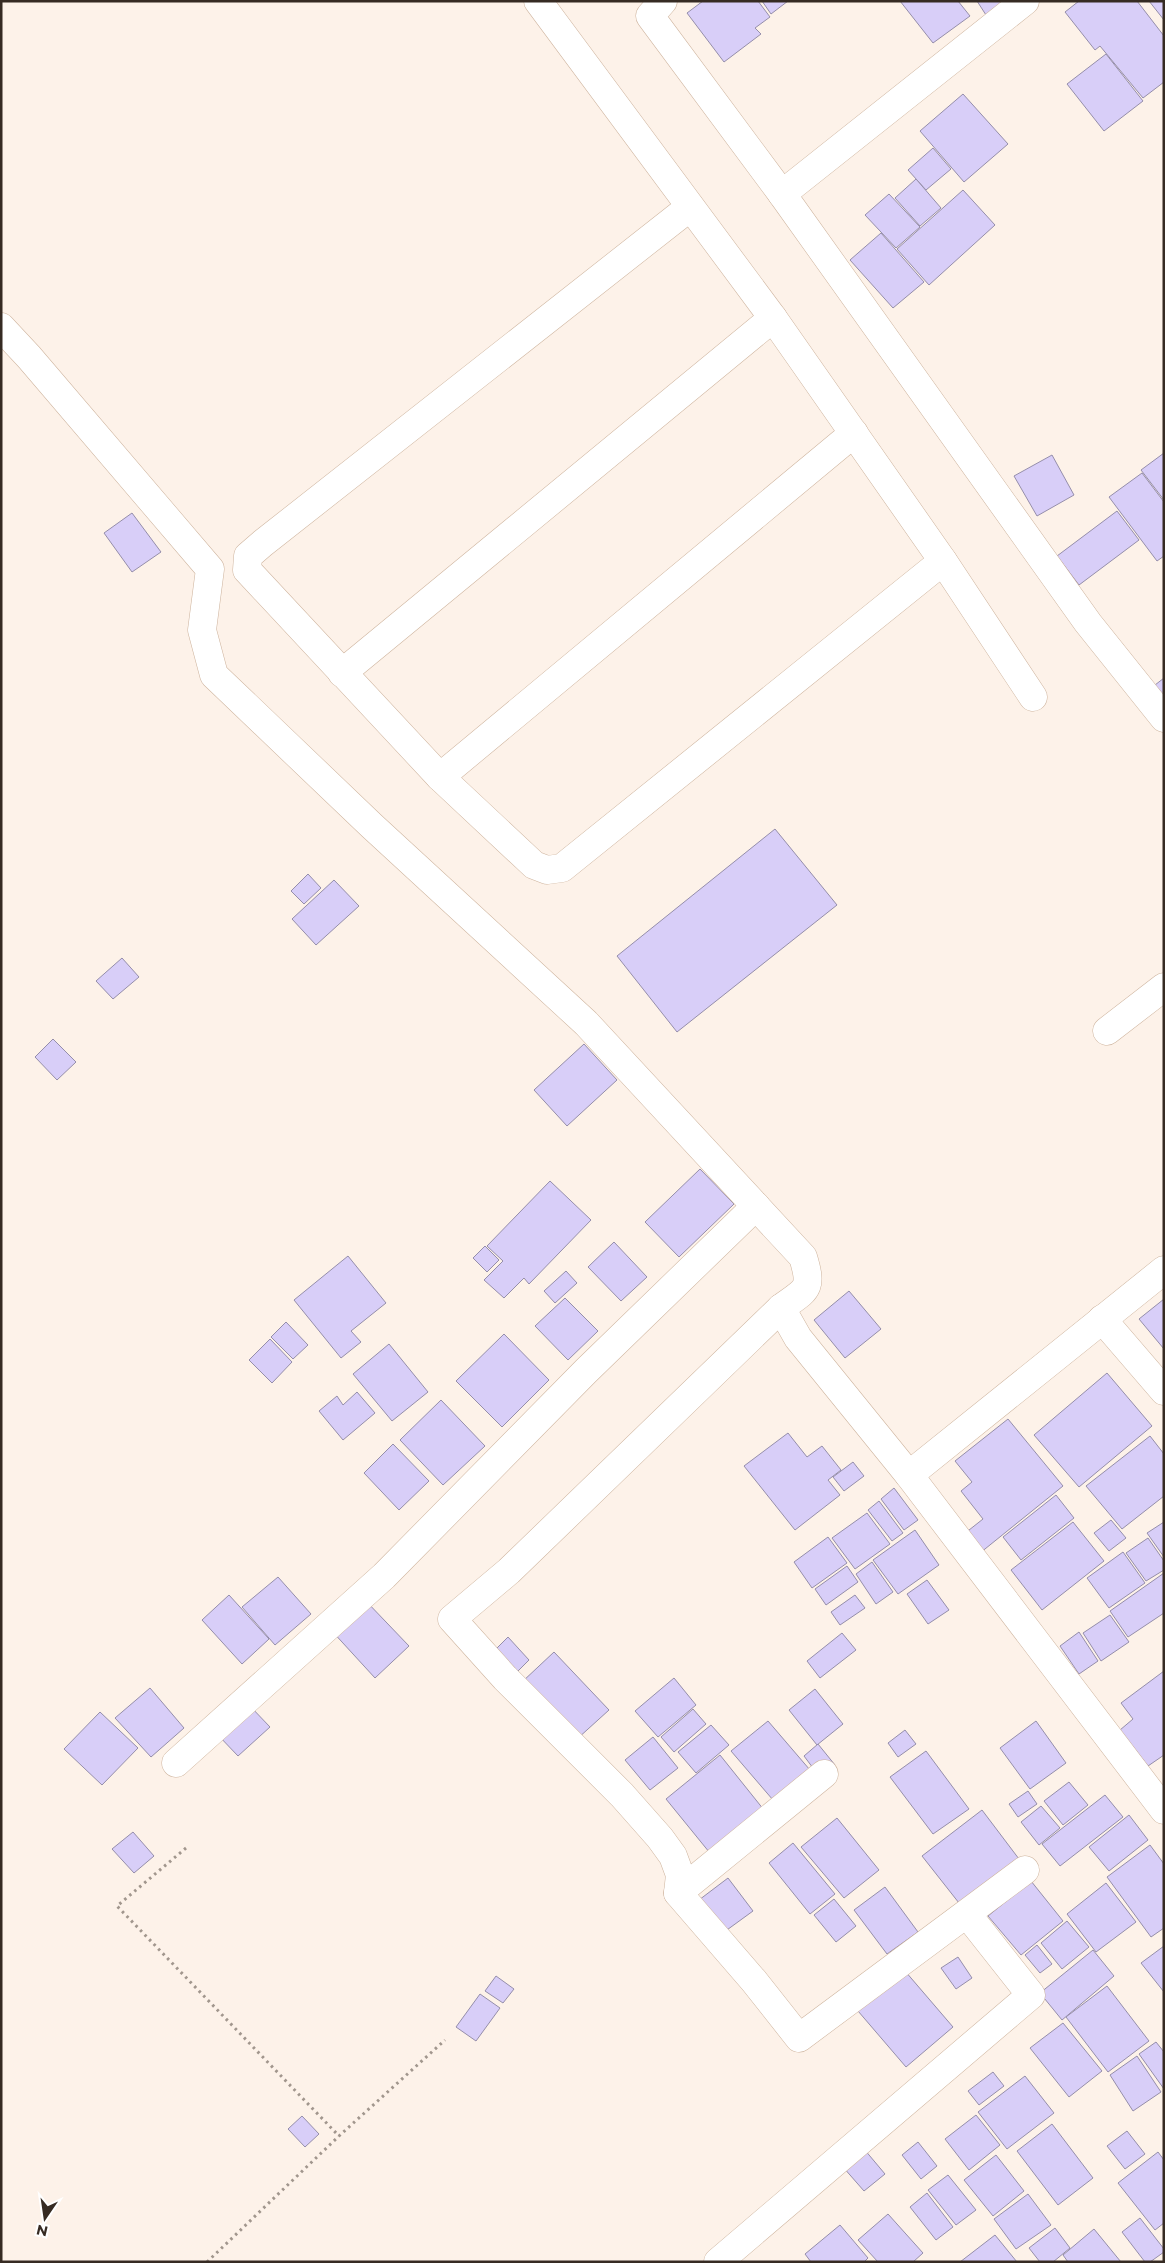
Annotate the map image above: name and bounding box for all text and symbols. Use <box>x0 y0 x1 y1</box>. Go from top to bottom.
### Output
north arrow <box>20 2193 70 2243</box>
text: N <box>35 2221 50 2241</box>

